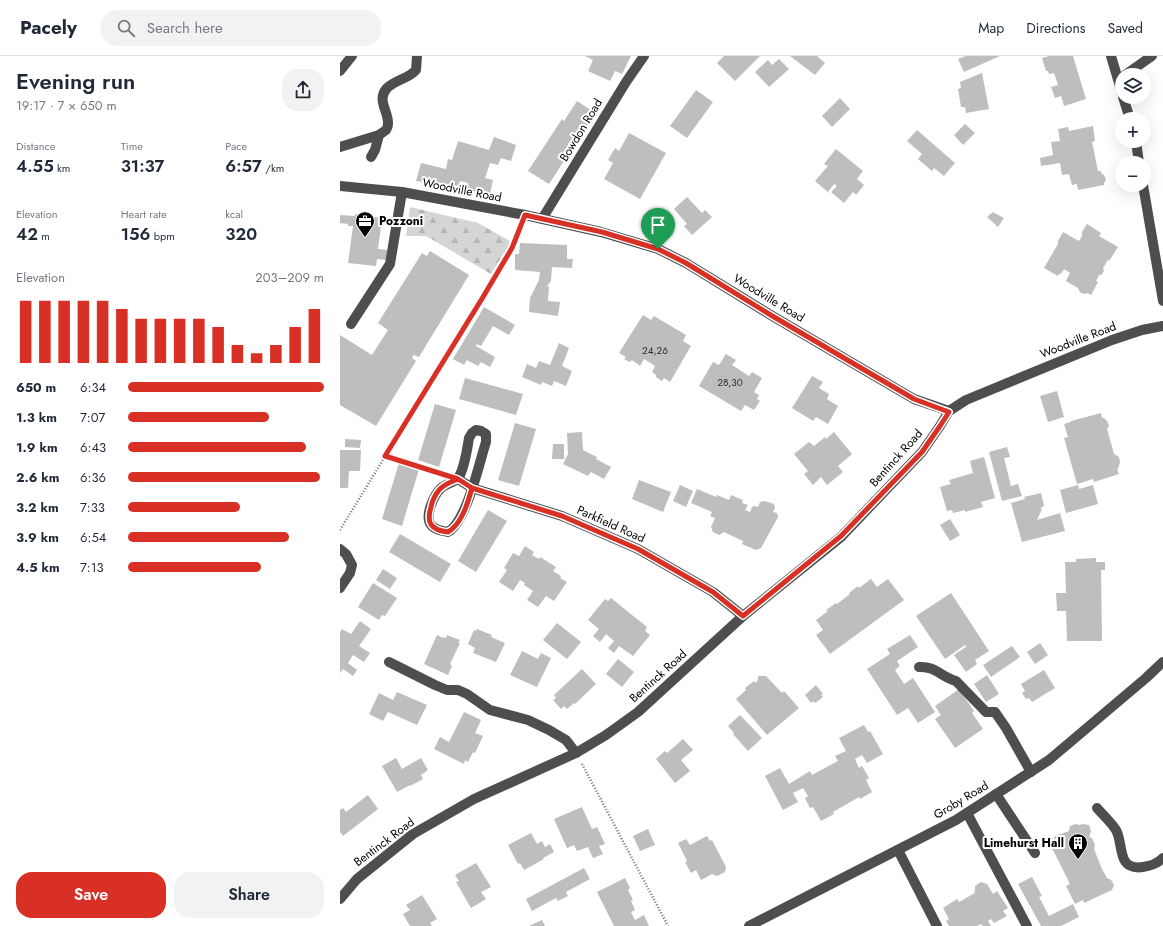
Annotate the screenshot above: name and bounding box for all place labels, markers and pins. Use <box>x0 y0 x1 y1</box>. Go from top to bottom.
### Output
pin <box>641 208 675 249</box>
office icon: Pozzoni <box>354 210 376 238</box>
place label: Pozzoni <box>379 212 423 230</box>
building icon: Limehurst Hall <box>1067 832 1089 860</box>
place label: Limehurst Hall <box>984 834 1064 852</box>

